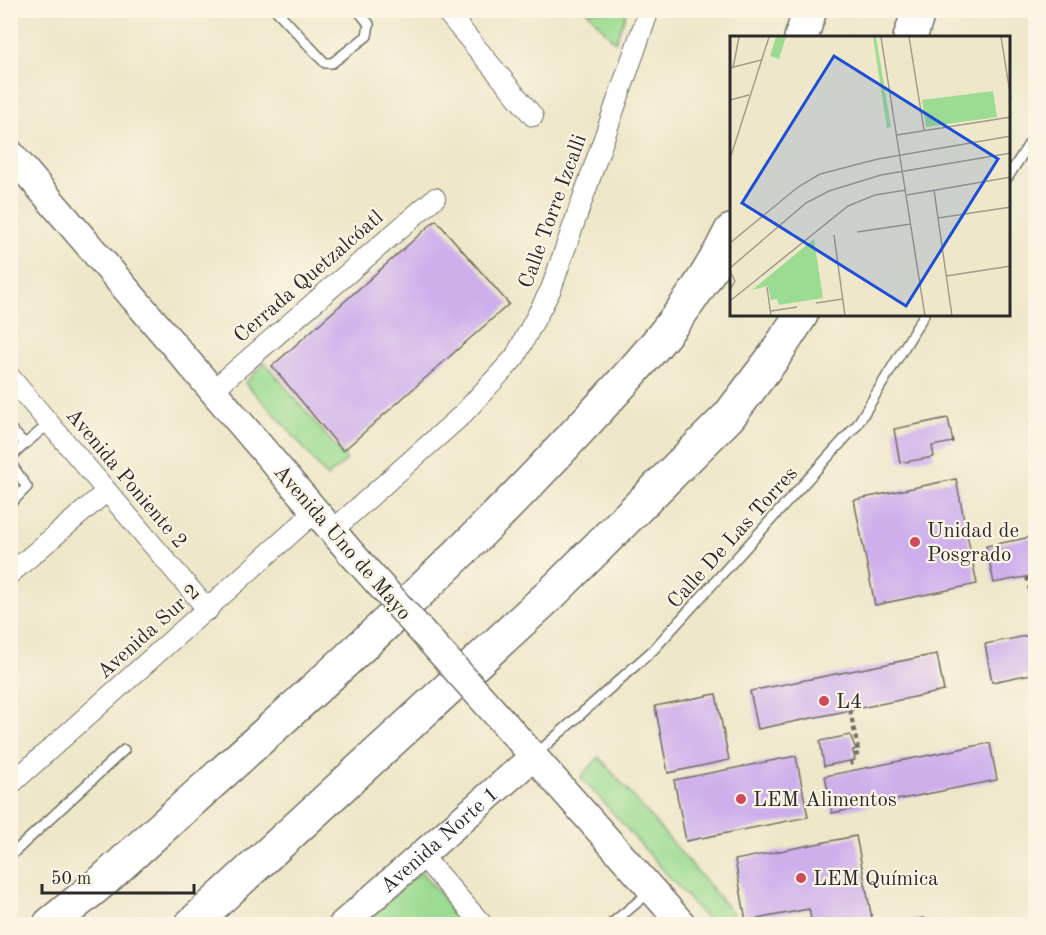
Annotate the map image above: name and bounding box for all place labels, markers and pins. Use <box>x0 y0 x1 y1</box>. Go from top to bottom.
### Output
place label: Unidad de Posgrado <box>927 521 1019 566</box>
marker: Unidad de Posgrado <box>908 535 922 549</box>
place label: L4 <box>836 692 862 713</box>
marker: L4 <box>817 694 831 708</box>
place label: LEM Alimentos <box>753 790 897 811</box>
marker: LEM Alimentos <box>734 792 748 806</box>
place label: LEM Química <box>813 869 939 890</box>
marker: LEM Química <box>794 871 808 885</box>

